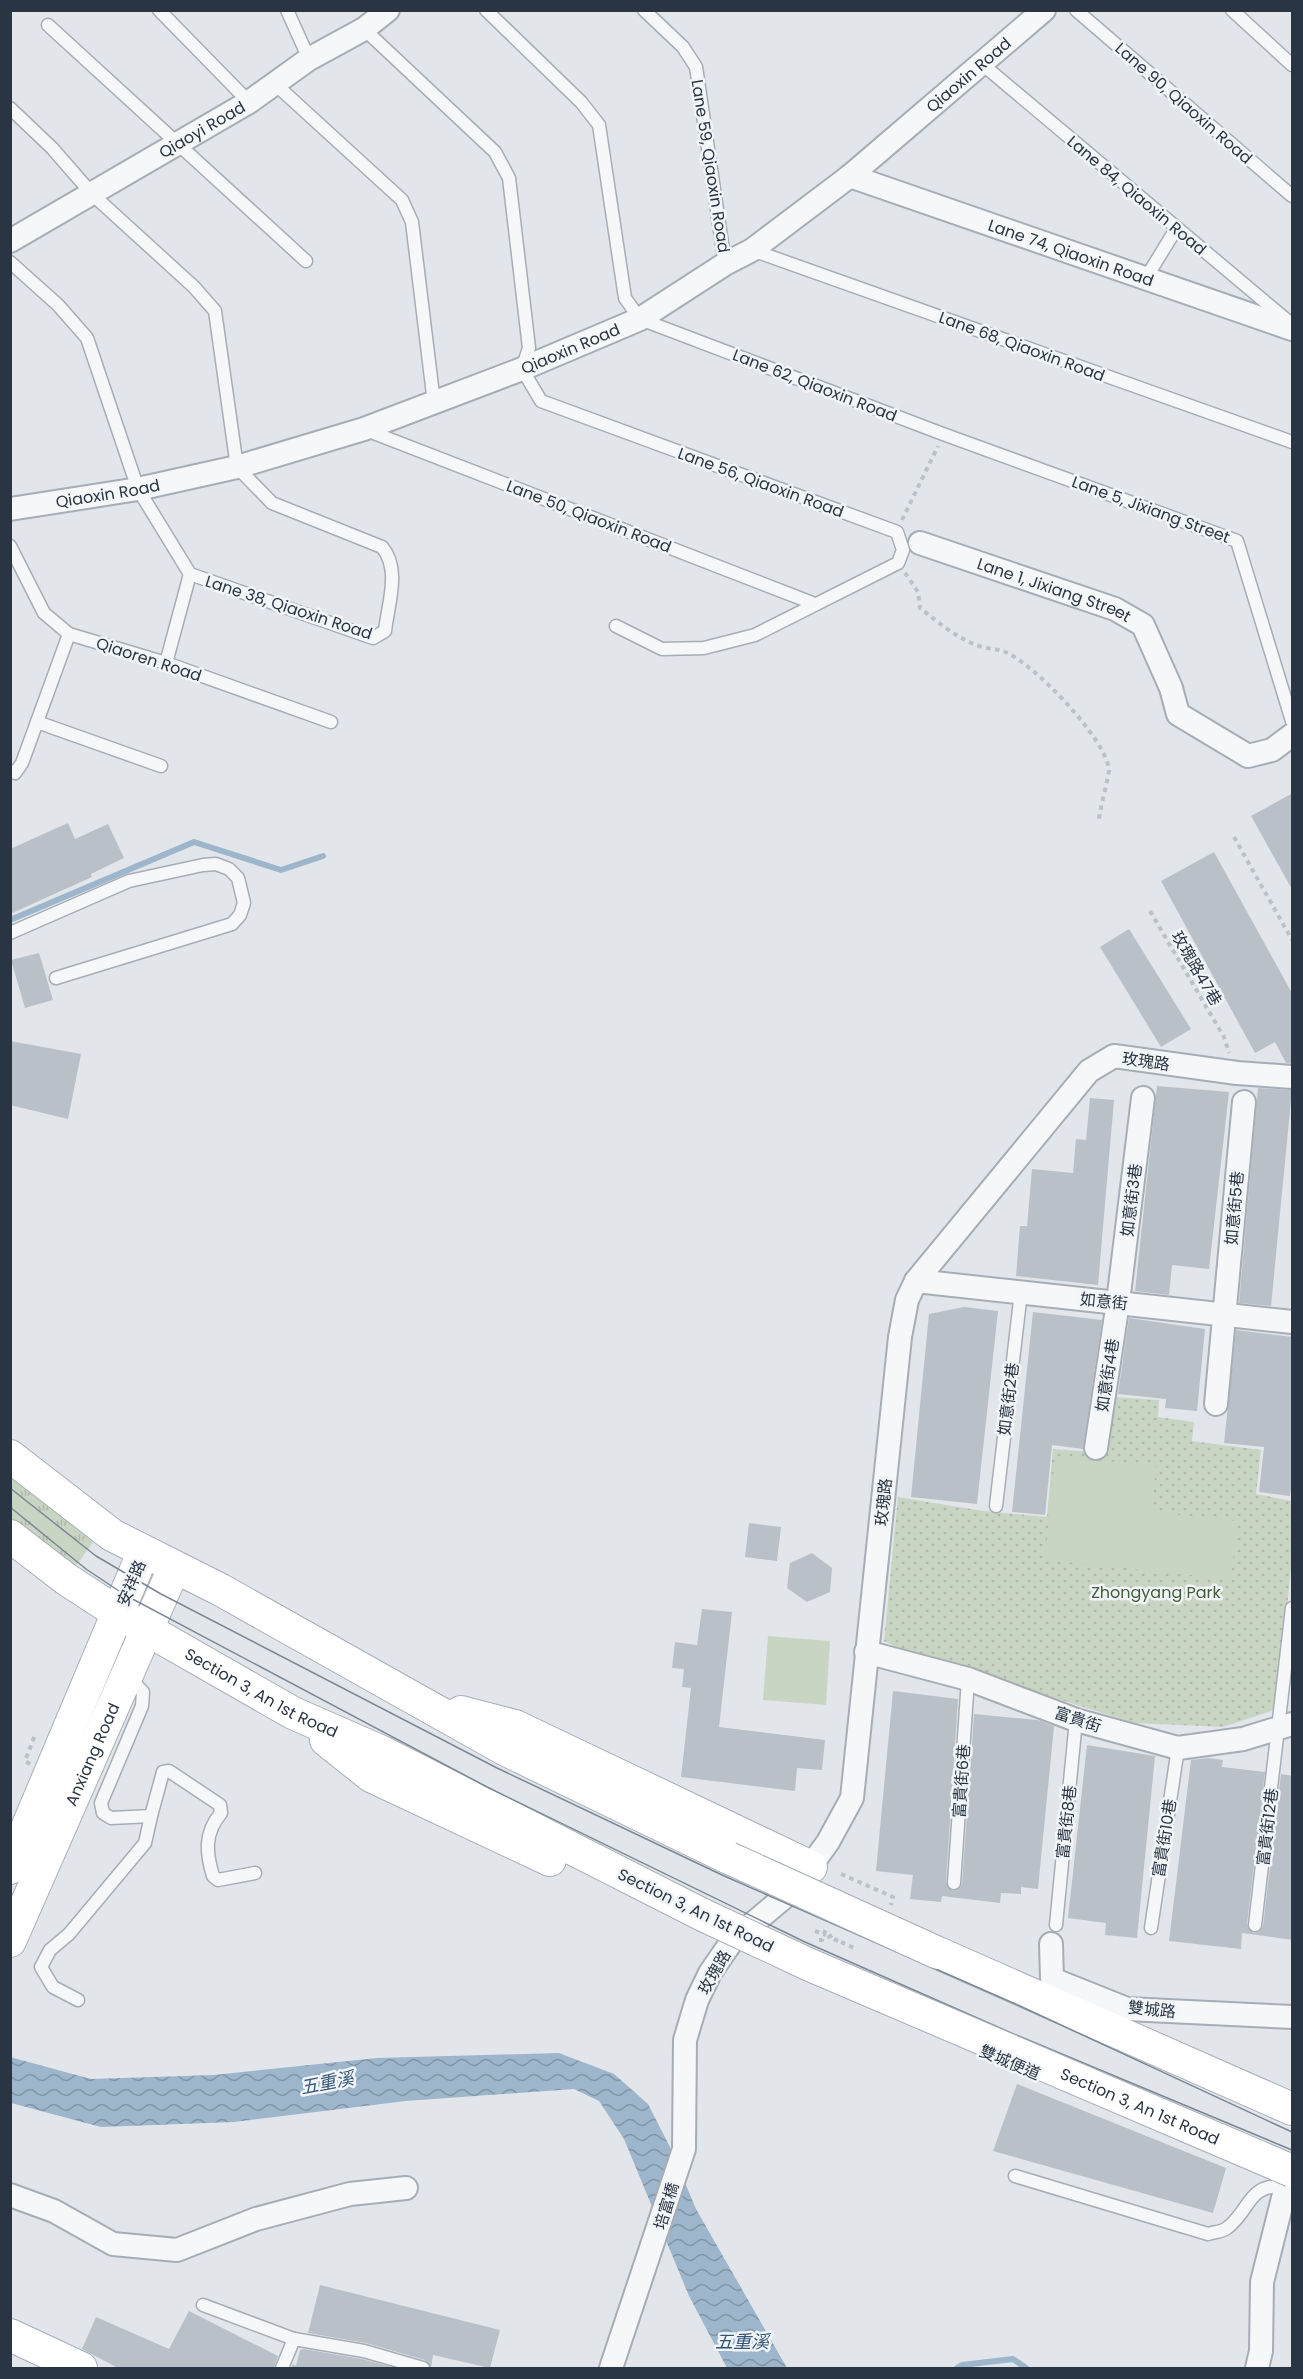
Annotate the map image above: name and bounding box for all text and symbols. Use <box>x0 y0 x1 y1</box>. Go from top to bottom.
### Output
street label: Qiaoxin Road <box>921 32 1016 118</box>
street label: Lane 90, Qiaoxin Road <box>1110 37 1257 169</box>
street label: Lane 59, Qiaoxin Road <box>685 78 736 254</box>
street label: Qiaoyi Road <box>155 96 250 164</box>
street label: Lane 84, Qiaoxin Road <box>1062 130 1211 260</box>
street label: Lane 74, Qiaoxin Road <box>985 214 1157 292</box>
street label: Lane 68, Qiaoxin Road <box>936 306 1108 387</box>
street label: Qiaoxin Road <box>517 318 624 380</box>
street label: Lane 62, Qiaoxin Road <box>729 344 900 427</box>
street label: Lane 56, Qiaoxin Road <box>675 442 847 523</box>
street label: Lane 5, Jixiang Street <box>1069 470 1233 549</box>
street label: Qiaoxin Road <box>54 473 162 514</box>
street label: Lane 50, Qiaoxin Road <box>503 474 675 559</box>
street label: Lane 1, Jixiang Street <box>974 552 1135 628</box>
street label: Lane 38, Qiaoxin Road <box>202 570 375 645</box>
street label: Qiaoren Road <box>93 632 205 687</box>
street label: 玫瑰路47巷 <box>1166 927 1227 1010</box>
street label: 玫瑰路 <box>1121 1047 1171 1076</box>
street label: 如意街3巷 <box>1116 1162 1147 1238</box>
street label: 如意街5巷 <box>1220 1170 1249 1246</box>
street label: 如意街 <box>1079 1288 1129 1315</box>
street label: 如意街4巷 <box>1090 1337 1125 1413</box>
street label: 如意街2巷 <box>993 1361 1024 1437</box>
street label: 玫瑰路 <box>870 1477 897 1527</box>
street label: 安祥路 <box>111 1557 151 1610</box>
park label: Zhongyang Park <box>1091 1581 1222 1604</box>
street label: Section 3, An 1st Road <box>180 1643 342 1743</box>
street label: Anxiang Road <box>60 1699 125 1810</box>
street label: 富貴街 <box>1051 1701 1104 1738</box>
street label: 富貴街6巷 <box>947 1743 976 1819</box>
street label: 富貴街8巷 <box>1051 1784 1082 1860</box>
street label: 富貴街12巷 <box>1251 1787 1284 1867</box>
street label: 富貴街10巷 <box>1147 1797 1182 1879</box>
street label: Section 3, An 1st Road <box>614 1863 778 1958</box>
street label: 玫瑰路 <box>692 1946 736 1999</box>
street label: 雙城路 <box>1127 1996 1177 2023</box>
street label: 雙城便道 <box>976 2039 1044 2086</box>
street label: Section 3, An 1st Road <box>1057 2062 1223 2151</box>
water label: 五重溪 <box>298 2065 359 2100</box>
street label: 培富橋 <box>648 2180 684 2232</box>
water label: 五重溪 <box>715 2329 772 2354</box>

